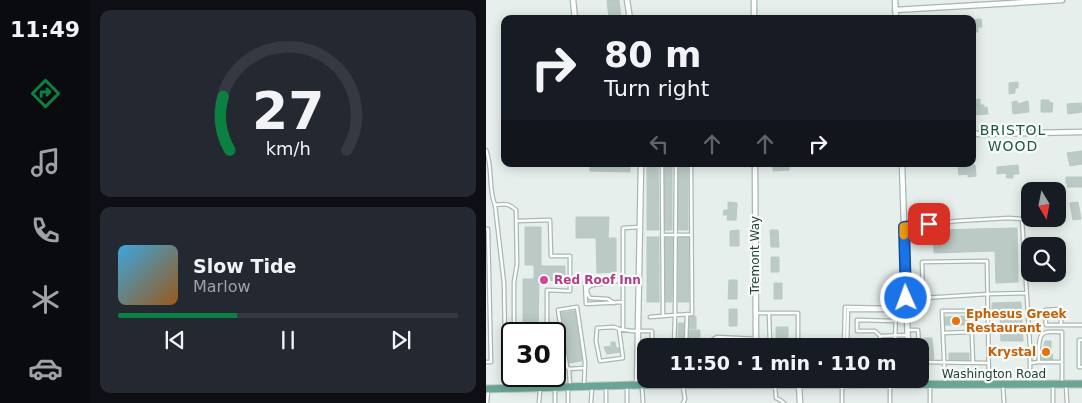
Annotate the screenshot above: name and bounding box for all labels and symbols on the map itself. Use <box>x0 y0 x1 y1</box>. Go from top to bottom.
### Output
district label: BRISTOL WOOD <box>980 122 1046 154</box>
north arrow <box>1021 182 1066 228</box>
pin <box>908 203 950 245</box>
street label: Tremont Way <box>748 216 762 295</box>
position arrow <box>879 271 931 323</box>
place label: Red Roof Inn <box>554 273 641 287</box>
marker: Red Roof Inn <box>538 274 550 286</box>
place label: Ephesus Greek Restaurant <box>966 307 1068 335</box>
marker: Ephesus Greek Restaurant <box>950 315 962 327</box>
speed limit sign: 30 <box>501 322 566 387</box>
place label: Krystal <box>988 345 1036 359</box>
marker: Krystal <box>1040 346 1052 358</box>
street label: Washington Road <box>942 367 1046 381</box>

